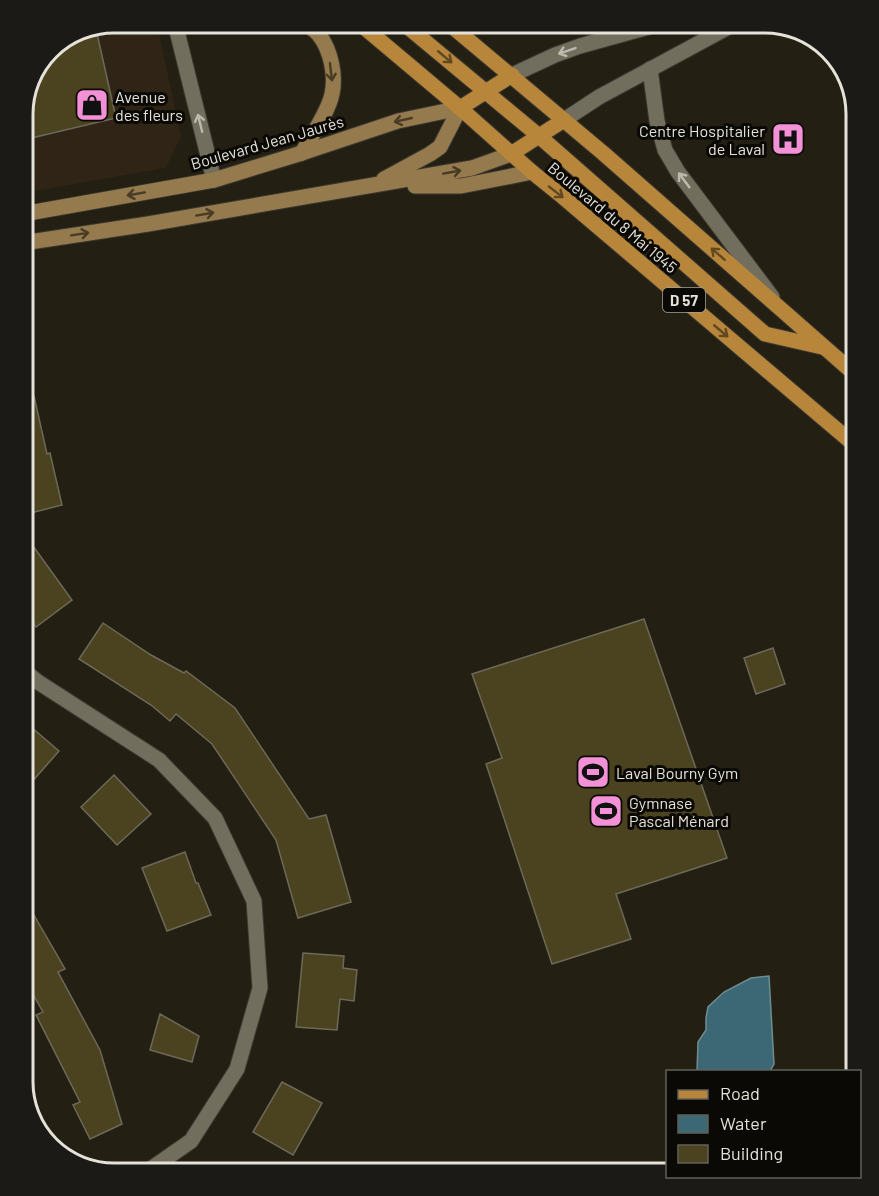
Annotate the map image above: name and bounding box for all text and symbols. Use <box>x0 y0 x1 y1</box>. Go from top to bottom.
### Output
one-way arrow <box>558 46 577 57</box>
one-way arrow <box>436 50 452 63</box>
one-way arrow <box>326 62 337 82</box>
shop icon: Avenue des fleurs <box>74 87 110 123</box>
place label: Avenue des fleurs <box>115 87 183 124</box>
street label: Boulevard Jean Jaurès <box>188 111 346 173</box>
one-way arrow <box>194 113 206 132</box>
one-way arrow <box>394 115 413 127</box>
place label: Centre Hospitalier de Laval <box>639 121 765 158</box>
hospital icon: Centre Hospitalier de Laval <box>770 121 806 157</box>
street label: Boulevard du 8 Mai 1945 <box>545 157 681 277</box>
one-way arrow <box>441 166 461 177</box>
one-way arrow <box>678 172 691 188</box>
one-way arrow <box>548 185 564 198</box>
one-way arrow <box>126 188 146 199</box>
one-way arrow <box>195 208 215 219</box>
one-way arrow <box>70 228 90 239</box>
one-way arrow <box>711 247 726 261</box>
road number: D 57 <box>663 288 705 312</box>
one-way arrow <box>713 324 728 338</box>
sports icon: Laval Bourny Gym <box>575 754 611 790</box>
place label: Laval Bourny Gym <box>616 763 738 782</box>
sports icon: Gymnase Pascal Ménard <box>588 793 624 829</box>
place label: Gymnase Pascal Ménard <box>629 793 729 830</box>
legend <box>666 1070 861 1178</box>
text: Road <box>720 1082 760 1104</box>
text: Water <box>720 1112 767 1134</box>
text: Building <box>720 1142 783 1164</box>

